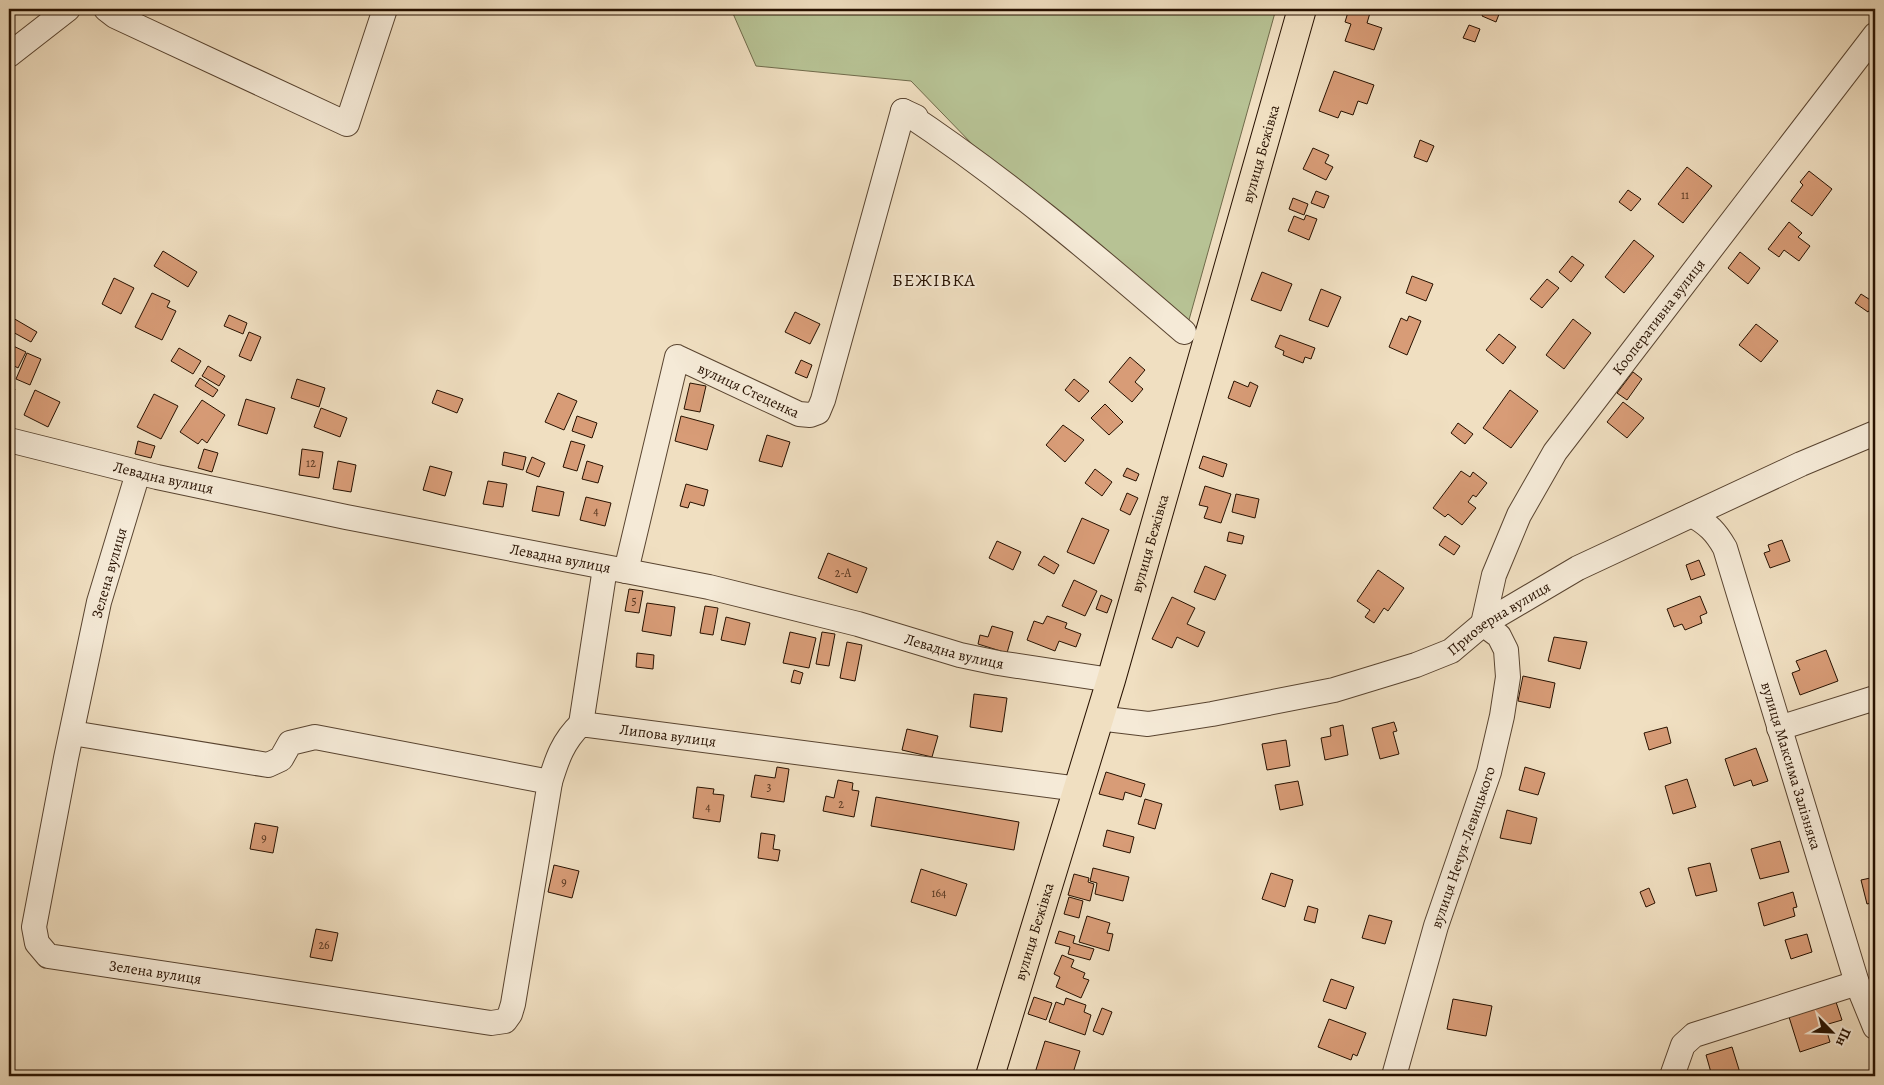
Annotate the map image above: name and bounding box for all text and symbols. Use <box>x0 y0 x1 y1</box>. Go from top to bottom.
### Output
street label: вулиця Бежівка <box>1237 102 1284 205</box>
house number: 11 <box>1681 187 1689 203</box>
street label: Кооперативна вулиця <box>1608 255 1710 379</box>
district label: БЕЖІВКА <box>892 268 976 292</box>
street label: вулиця Стеценка <box>695 358 803 423</box>
house number: 12 <box>306 455 316 471</box>
street label: Левадна вулиця <box>111 456 215 499</box>
street label: вулиця Бежівка <box>1126 492 1173 595</box>
house number: 4 <box>593 503 599 519</box>
street label: Зелена вулиця <box>87 525 131 621</box>
street label: Левадна вулиця <box>508 539 612 578</box>
house number: 2-А <box>835 565 852 581</box>
street label: Приозерна вулиця <box>1443 577 1554 660</box>
house number: 5 <box>631 593 637 609</box>
street label: Левадна вулиця <box>902 629 1005 674</box>
street label: вулиця Максима Залізняка <box>1756 679 1826 852</box>
street label: Липова вулиця <box>618 719 717 752</box>
street label: вулиця Нечуя-Левицького <box>1426 765 1500 931</box>
house number: 3 <box>767 779 772 795</box>
house number: 2 <box>838 796 844 812</box>
house number: 4 <box>705 799 711 815</box>
house number: 9 <box>261 830 267 846</box>
house number: 9 <box>561 874 567 890</box>
street label: вулиця Бежівка <box>1010 880 1059 983</box>
house number: 164 <box>931 885 947 901</box>
house number: 26 <box>318 937 330 953</box>
street label: Зелена вулиця <box>108 955 203 989</box>
north arrow <box>1806 1008 1856 1058</box>
text: Пн <box>1831 1025 1856 1049</box>

